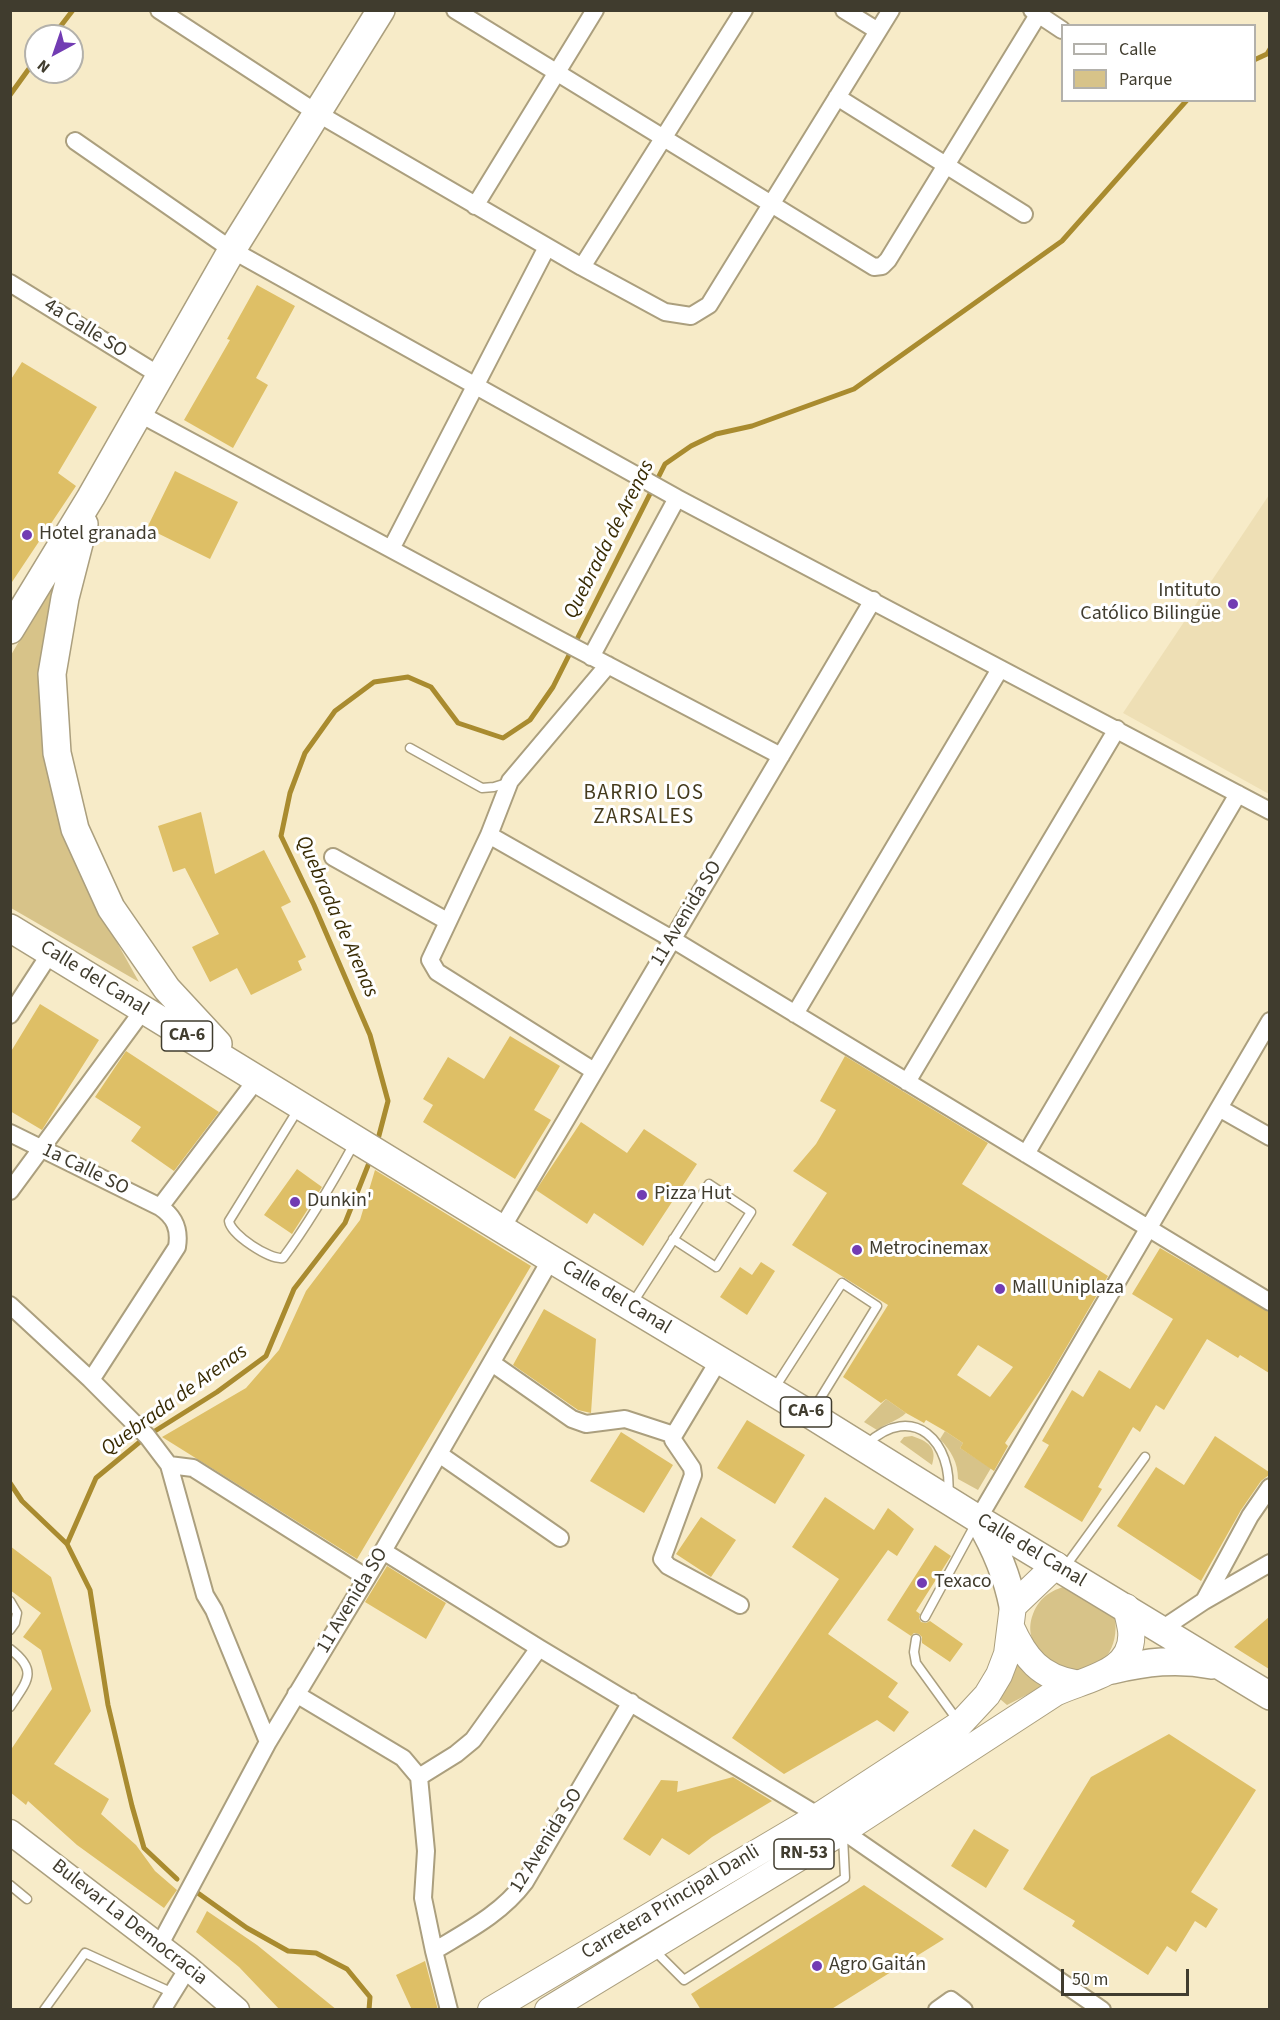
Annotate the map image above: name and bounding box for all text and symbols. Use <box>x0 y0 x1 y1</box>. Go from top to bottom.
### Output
north arrow <box>24 24 84 84</box>
legend <box>1061 24 1256 102</box>
text: Calle <box>1119 37 1156 62</box>
text: N <box>33 54 55 78</box>
text: Parque <box>1119 67 1172 92</box>
street label: 4a Calle SO <box>39 294 131 364</box>
water label: Quebrada de Arenas <box>559 457 661 623</box>
place label: Hotel granada <box>39 523 157 547</box>
marker: Hotel granada <box>20 528 34 542</box>
place label: Intituto Católico Bilingüe <box>1080 580 1221 627</box>
marker: Intituto Católico Bilingüe <box>1226 597 1240 611</box>
district label: BARRIO LOS ZARSALES <box>583 781 705 831</box>
water label: Quebrada de Arenas <box>289 832 383 1002</box>
street label: 11 Avenida SO <box>646 857 728 971</box>
street label: Calle del Canal <box>35 936 153 1022</box>
road number: CA-6 <box>162 1021 213 1051</box>
street label: 1a Calle SO <box>38 1139 132 1201</box>
place label: Pizza Hut <box>654 1183 732 1207</box>
marker: Pizza Hut <box>635 1188 649 1202</box>
place label: Dunkin' <box>307 1190 372 1214</box>
marker: Dunkin' <box>288 1195 302 1209</box>
place label: Metrocinemax <box>869 1238 988 1262</box>
marker: Metrocinemax <box>850 1243 864 1257</box>
street label: Calle del Canal <box>557 1256 675 1340</box>
place label: Mall Uniplaza <box>1012 1277 1124 1301</box>
marker: Mall Uniplaza <box>993 1282 1007 1296</box>
water label: Quebrada de Arenas <box>97 1340 253 1462</box>
road number: CA-6 <box>780 1397 832 1427</box>
street label: Calle del Canal <box>972 1509 1090 1593</box>
street label: 11 Avenida SO <box>312 1544 394 1658</box>
place label: Texaco <box>934 1571 992 1595</box>
marker: Texaco <box>915 1576 929 1590</box>
street label: 12 Avenida SO <box>505 1784 589 1898</box>
road number: RN-53 <box>774 1839 834 1869</box>
street label: Carretera Principal Danli <box>578 1840 764 1966</box>
street label: Bulevar La Democracia <box>46 1855 212 1991</box>
place label: Agro Gaitán <box>829 1954 926 1978</box>
scale bar <box>1064 1957 1192 1995</box>
marker: Agro Gaitán <box>810 1959 824 1973</box>
text: 50 m <box>1072 1967 1108 1992</box>

